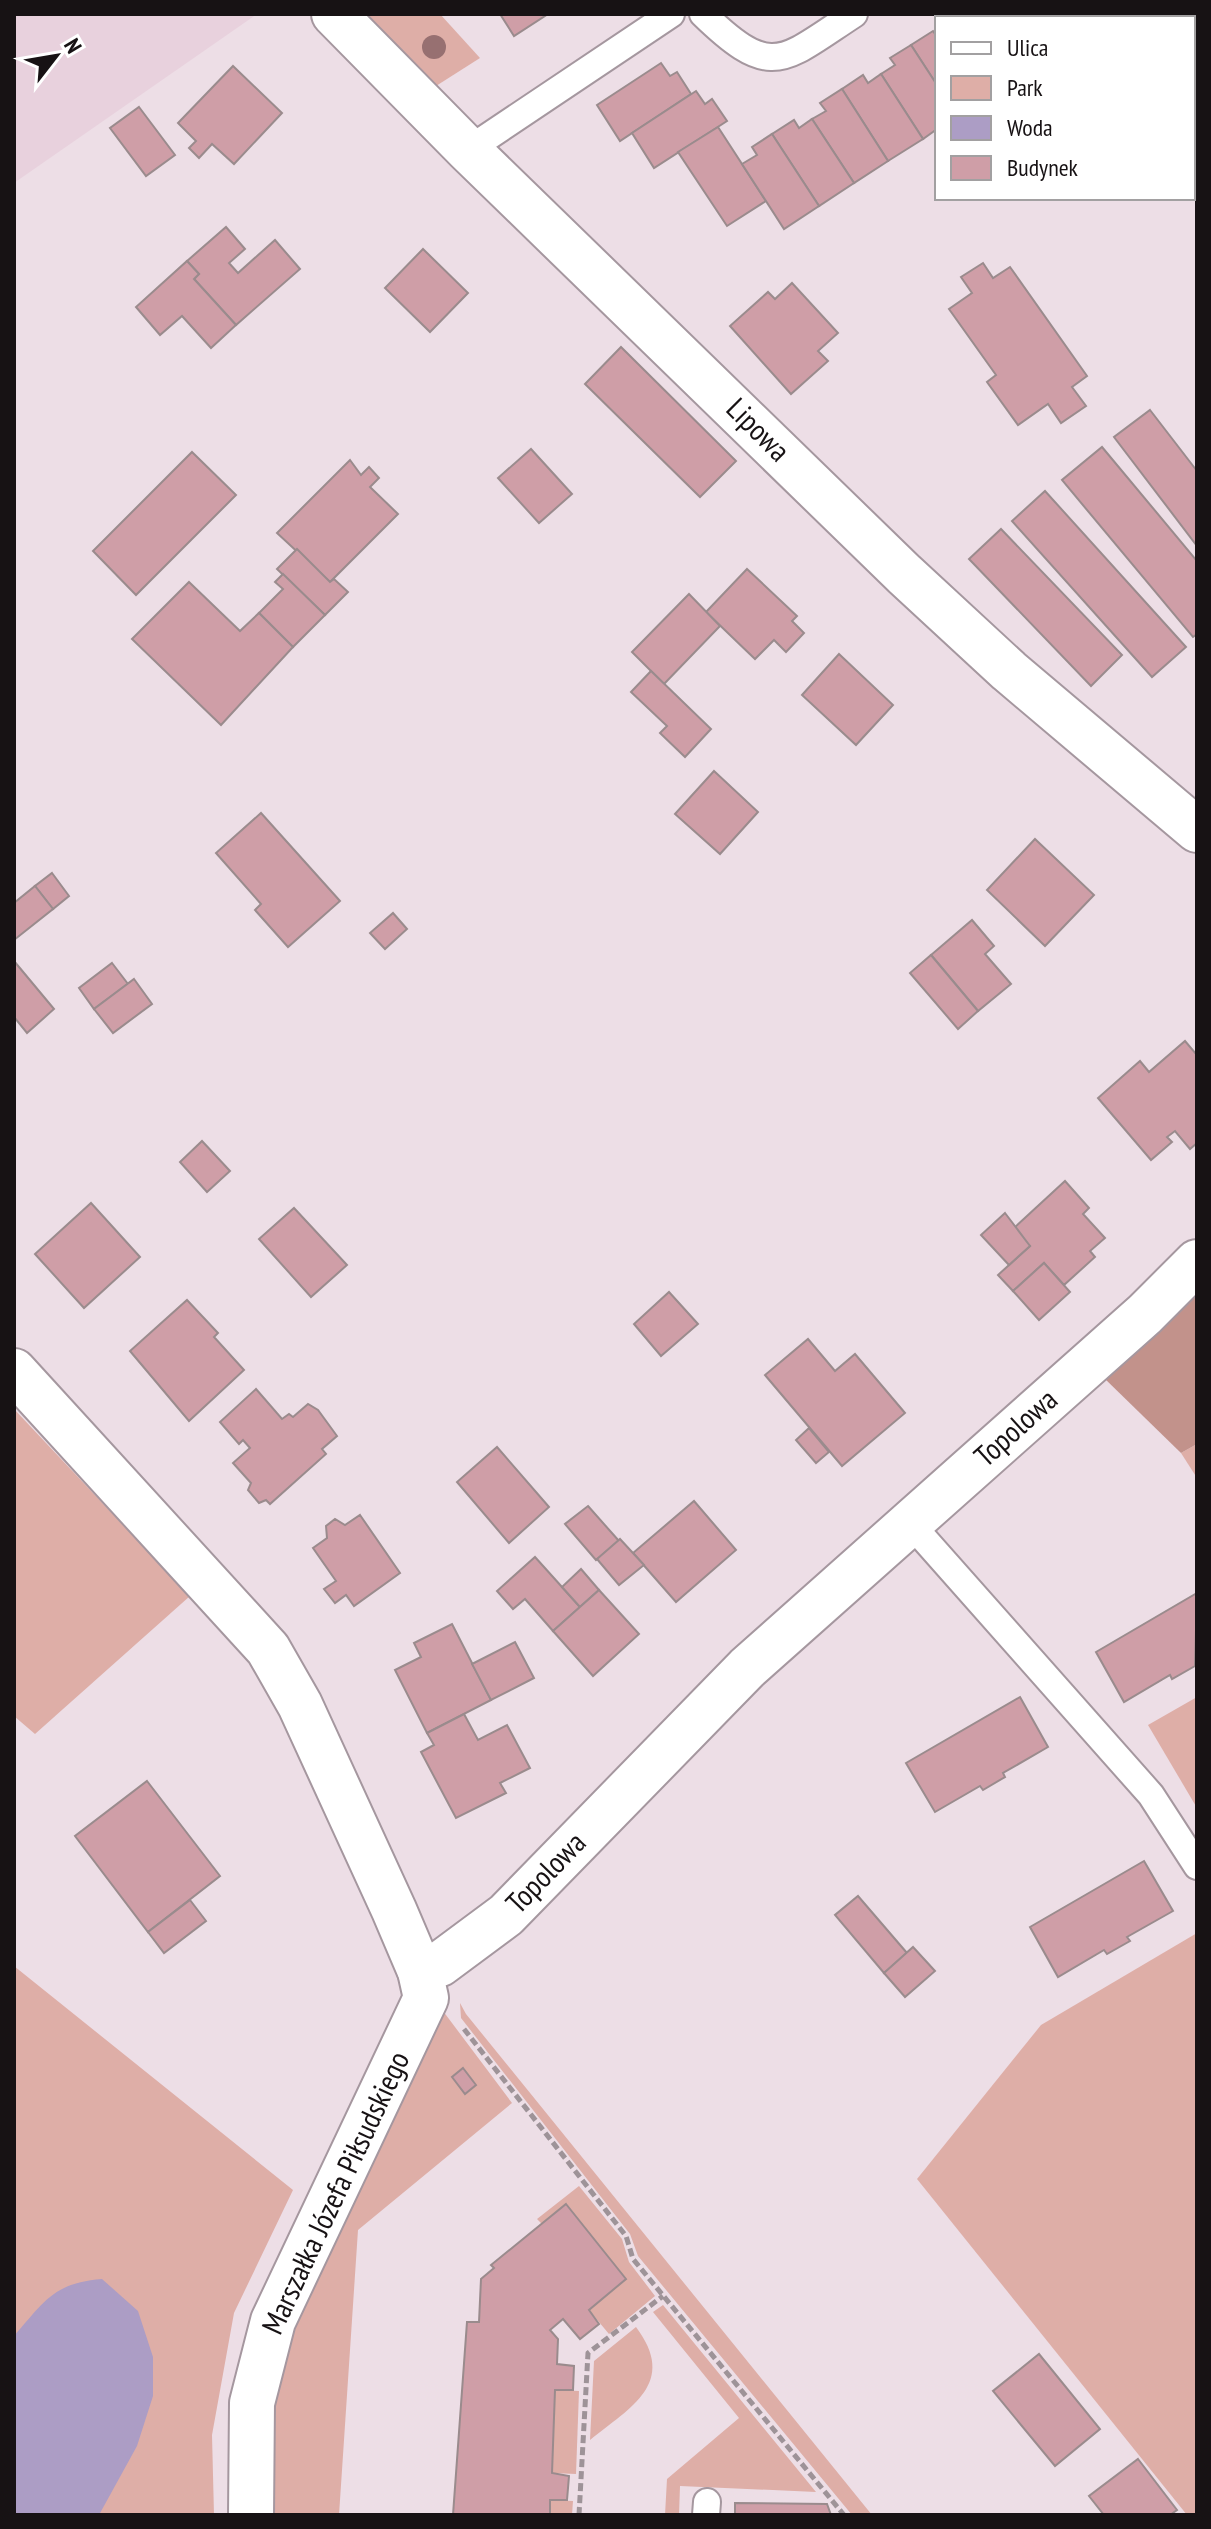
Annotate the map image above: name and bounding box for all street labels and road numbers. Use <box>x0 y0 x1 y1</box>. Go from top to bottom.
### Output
street label: Lipowa <box>719 389 799 469</box>
street label: Topolowa <box>965 1379 1065 1474</box>
street label: Topolowa <box>497 1823 593 1921</box>
street label: Marszałka Józefa Piłsudskiego <box>252 2045 417 2340</box>

